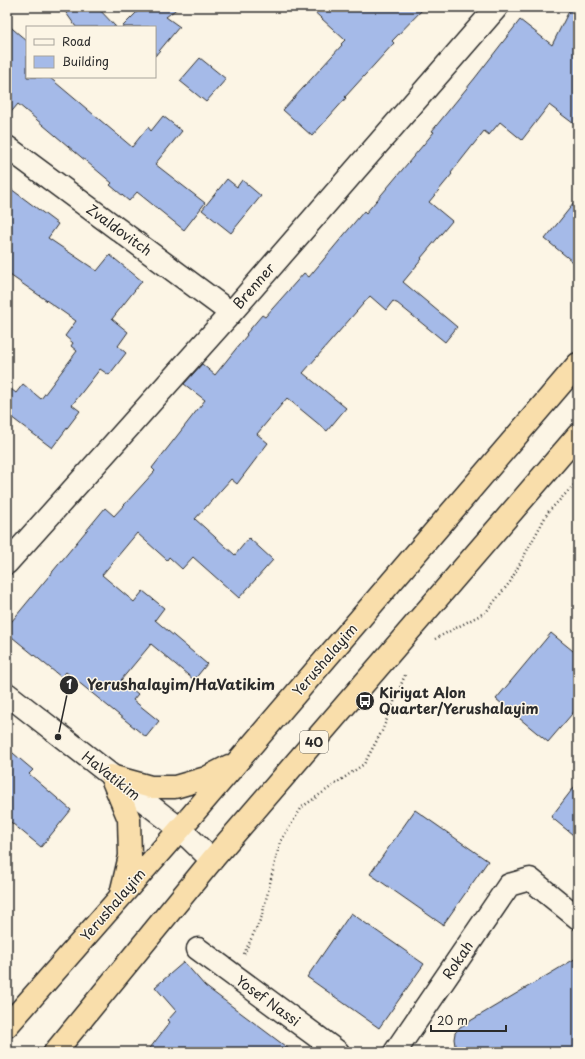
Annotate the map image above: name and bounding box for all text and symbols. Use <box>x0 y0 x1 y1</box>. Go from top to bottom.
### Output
legend <box>26 26 156 78</box>
text: Road <box>62 32 91 50</box>
text: Building <box>62 52 109 70</box>
street label: Zvaldovitch <box>82 199 156 261</box>
street label: Brenner <box>228 258 280 313</box>
street label: Yerushalayim <box>287 619 362 701</box>
callout: Yerushalayim/HaVatikim <box>59 671 283 698</box>
text: Yerushalayim/HaVatikim <box>87 672 275 695</box>
text: 1 <box>66 675 72 693</box>
place label: Kiriyat Alon Quarter/Yerushalayim <box>379 682 539 719</box>
bus stop icon: Kiriyat Alon Quarter/Yerushalayim <box>354 690 376 712</box>
road number: 40 <box>300 731 328 753</box>
street label: HaVatikim <box>78 746 145 805</box>
street label: Yerushalayim <box>75 864 150 946</box>
street label: Rokah <box>437 936 478 983</box>
street label: Yosef Nassi <box>232 970 305 1031</box>
scale bar <box>431 1007 506 1033</box>
text: 20 m <box>437 1011 468 1029</box>

